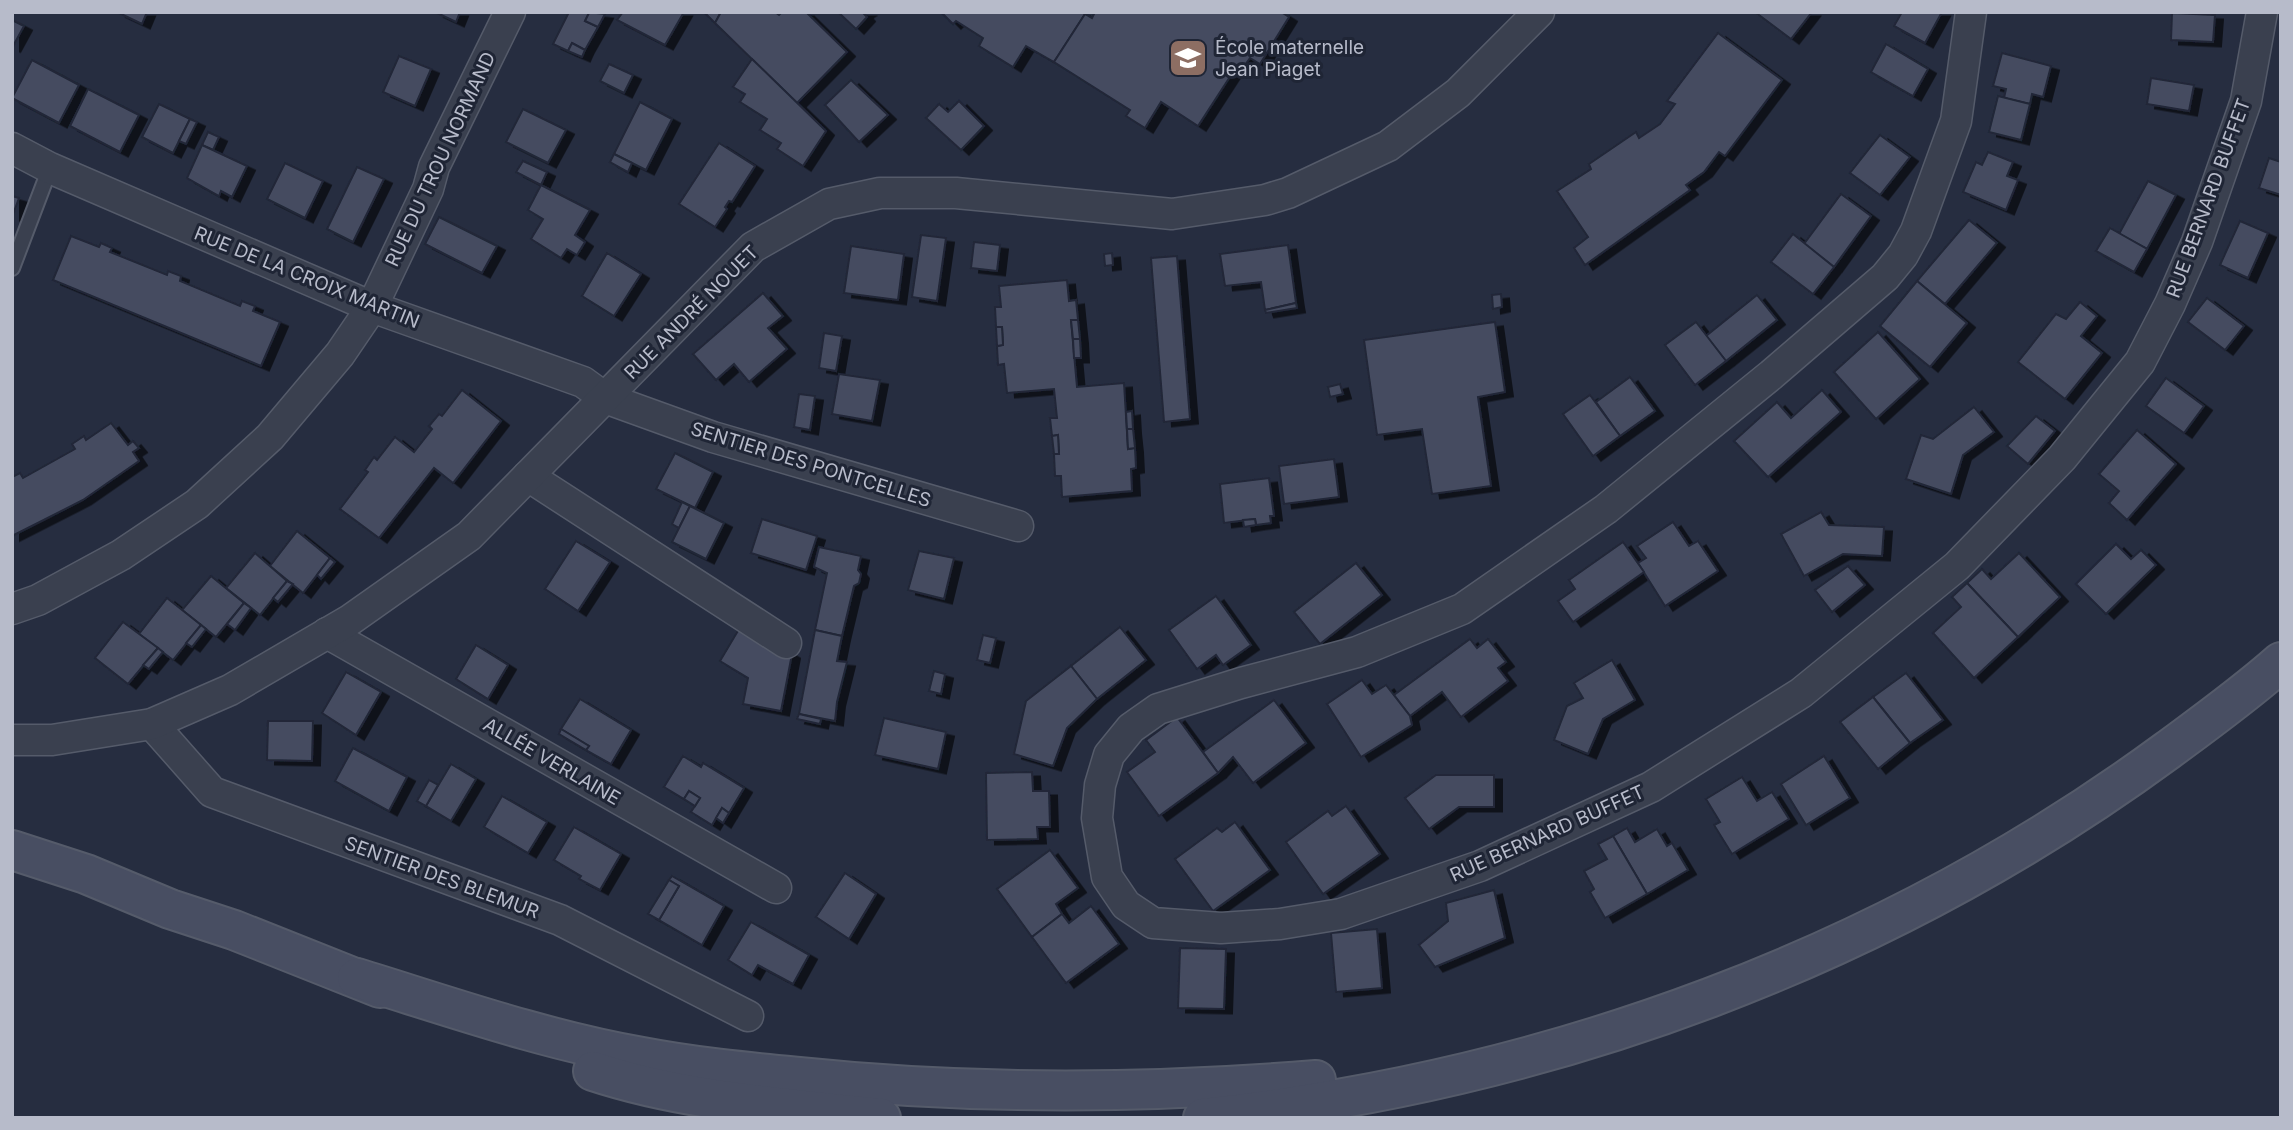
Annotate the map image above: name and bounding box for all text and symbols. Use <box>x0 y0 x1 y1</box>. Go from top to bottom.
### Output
place label: École maternelle Jean Piaget <box>1215 35 1364 81</box>
school or university icon: École maternelle Jean Piaget <box>1167 37 1209 79</box>
street label: RUE DU TROU NORMAND <box>381 48 500 270</box>
street label: RUE BERNARD BUFFET <box>2162 95 2255 301</box>
street label: RUE DE LA CROIX MARTIN <box>191 222 423 333</box>
street label: RUE ANDRÉ NOUET <box>619 240 763 384</box>
street label: SENTIER DES PONTCELLES <box>688 417 934 512</box>
street label: ALLÉE VERLAINE <box>479 712 625 810</box>
street label: RUE BERNARD BUFFET <box>1446 780 1648 887</box>
street label: SENTIER DES BLEMUR <box>342 832 542 923</box>

